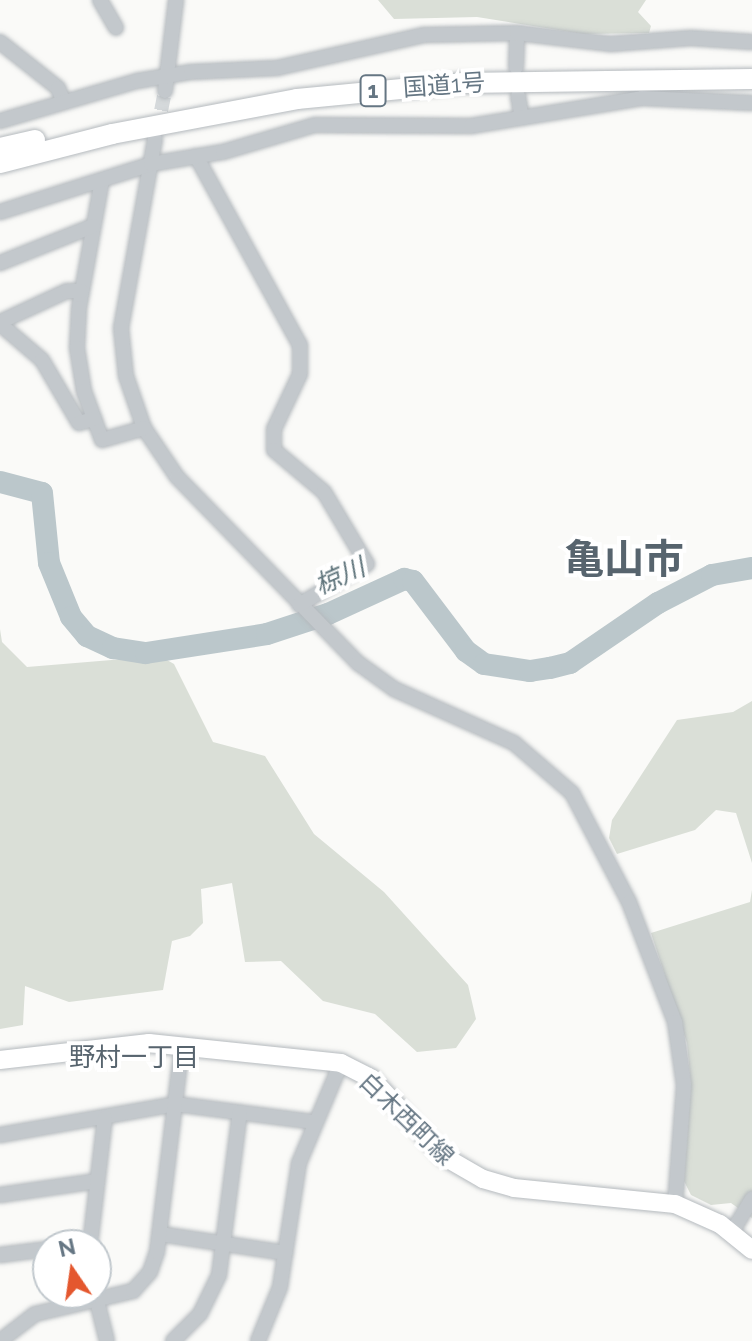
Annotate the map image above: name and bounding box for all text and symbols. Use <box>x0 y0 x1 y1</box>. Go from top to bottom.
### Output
street label: 国道1号 <box>402 68 486 102</box>
road number: 1 <box>359 73 387 109</box>
district label: 亀山市 <box>564 535 684 583</box>
water label: 椋川 <box>310 552 370 602</box>
district label: 野村一丁目 <box>69 1042 199 1074</box>
street label: 白木西町線 <box>354 1067 460 1171</box>
north arrow <box>32 1229 112 1309</box>
text: N <box>56 1233 78 1262</box>

